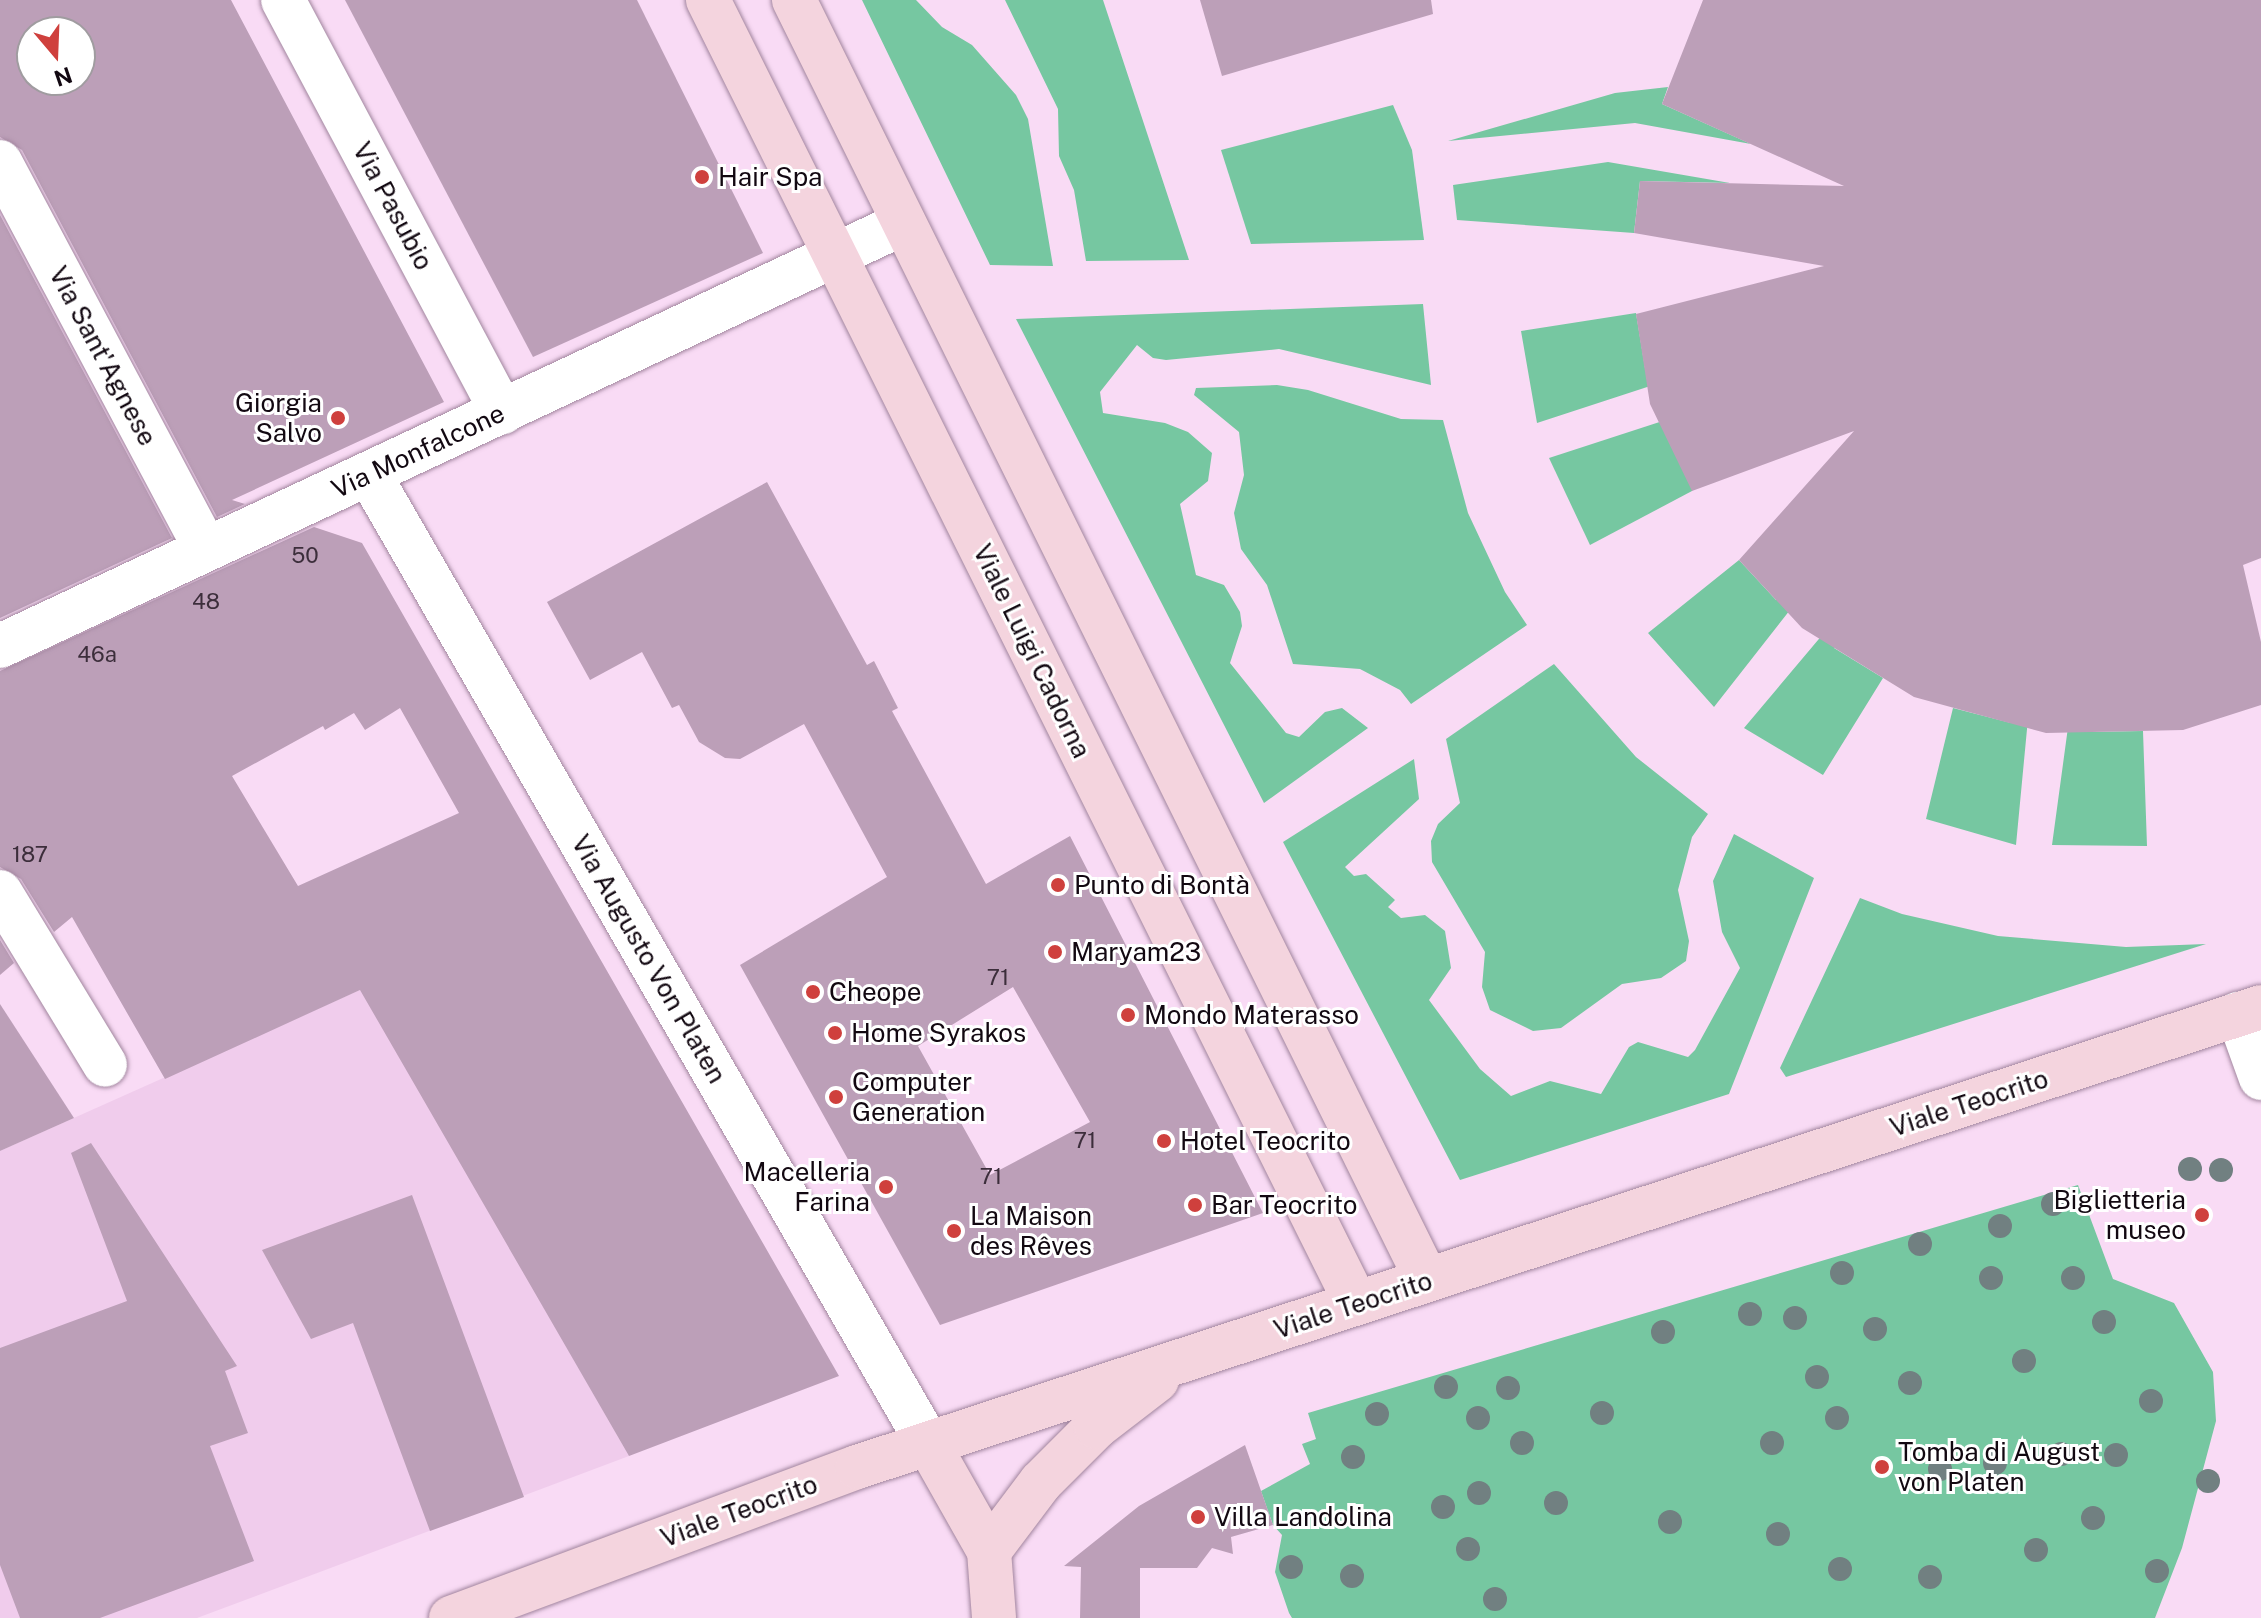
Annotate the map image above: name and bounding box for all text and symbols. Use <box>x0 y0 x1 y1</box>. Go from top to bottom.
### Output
north arrow <box>16 16 96 96</box>
text: N <box>51 62 76 92</box>
street label: Via Pasubio <box>346 137 440 275</box>
place label: Hair Spa <box>718 161 822 193</box>
marker: Hair Spa <box>693 168 711 186</box>
street label: Via Sant'Agnese <box>43 261 163 451</box>
place label: Giorgia Salvo <box>235 387 322 448</box>
street label: Via Monfalcone <box>327 397 509 505</box>
marker: Giorgia Salvo <box>329 409 347 427</box>
street label: Viale Luigi Cadorna <box>967 539 1097 763</box>
house number: 50 <box>291 543 319 569</box>
house number: 48 <box>192 589 220 615</box>
house number: 46a <box>77 642 117 668</box>
street label: Via Augusto Von Platen <box>565 829 733 1089</box>
house number: 187 <box>12 842 48 868</box>
place label: Punto di Bontà <box>1074 869 1250 901</box>
marker: Punto di Bontà <box>1049 876 1067 894</box>
place label: Maryam23 <box>1071 936 1201 968</box>
marker: Maryam23 <box>1046 943 1064 961</box>
house number: 71 <box>987 965 1009 991</box>
place label: Cheope <box>829 976 922 1008</box>
marker: Cheope <box>804 983 822 1001</box>
place label: Mondo Materasso <box>1144 999 1359 1031</box>
marker: Mondo Materasso <box>1119 1006 1137 1024</box>
place label: Home Syrakos <box>851 1017 1026 1049</box>
marker: Home Syrakos <box>826 1024 844 1042</box>
street label: Viale Teocrito <box>1886 1063 2052 1143</box>
place label: Computer Generation <box>852 1066 985 1128</box>
marker: Computer Generation <box>827 1088 845 1106</box>
place label: Hotel Teocrito <box>1180 1125 1351 1157</box>
house number: 71 <box>1074 1128 1096 1154</box>
marker: Hotel Teocrito <box>1155 1132 1173 1150</box>
place label: Macelleria Farina <box>743 1156 870 1218</box>
house number: 71 <box>980 1164 1002 1190</box>
marker: Macelleria Farina <box>877 1178 895 1196</box>
place label: Biglietteria museo <box>2053 1184 2186 1246</box>
place label: Bar Teocrito <box>1211 1189 1357 1221</box>
marker: Bar Teocrito <box>1186 1196 1204 1214</box>
place label: La Maison des Rêves <box>970 1200 1092 1262</box>
marker: Biglietteria museo <box>2193 1206 2211 1224</box>
marker: La Maison des Rêves <box>945 1222 963 1240</box>
street label: Viale Teocrito <box>1270 1265 1436 1345</box>
place label: Tomba di August von Platen <box>1898 1436 2100 1498</box>
marker: Tomba di August von Platen <box>1873 1458 1891 1476</box>
street label: Viale Teocrito <box>656 1468 822 1554</box>
place label: Villa Landolina <box>1214 1501 1392 1533</box>
marker: Villa Landolina <box>1189 1508 1207 1526</box>

